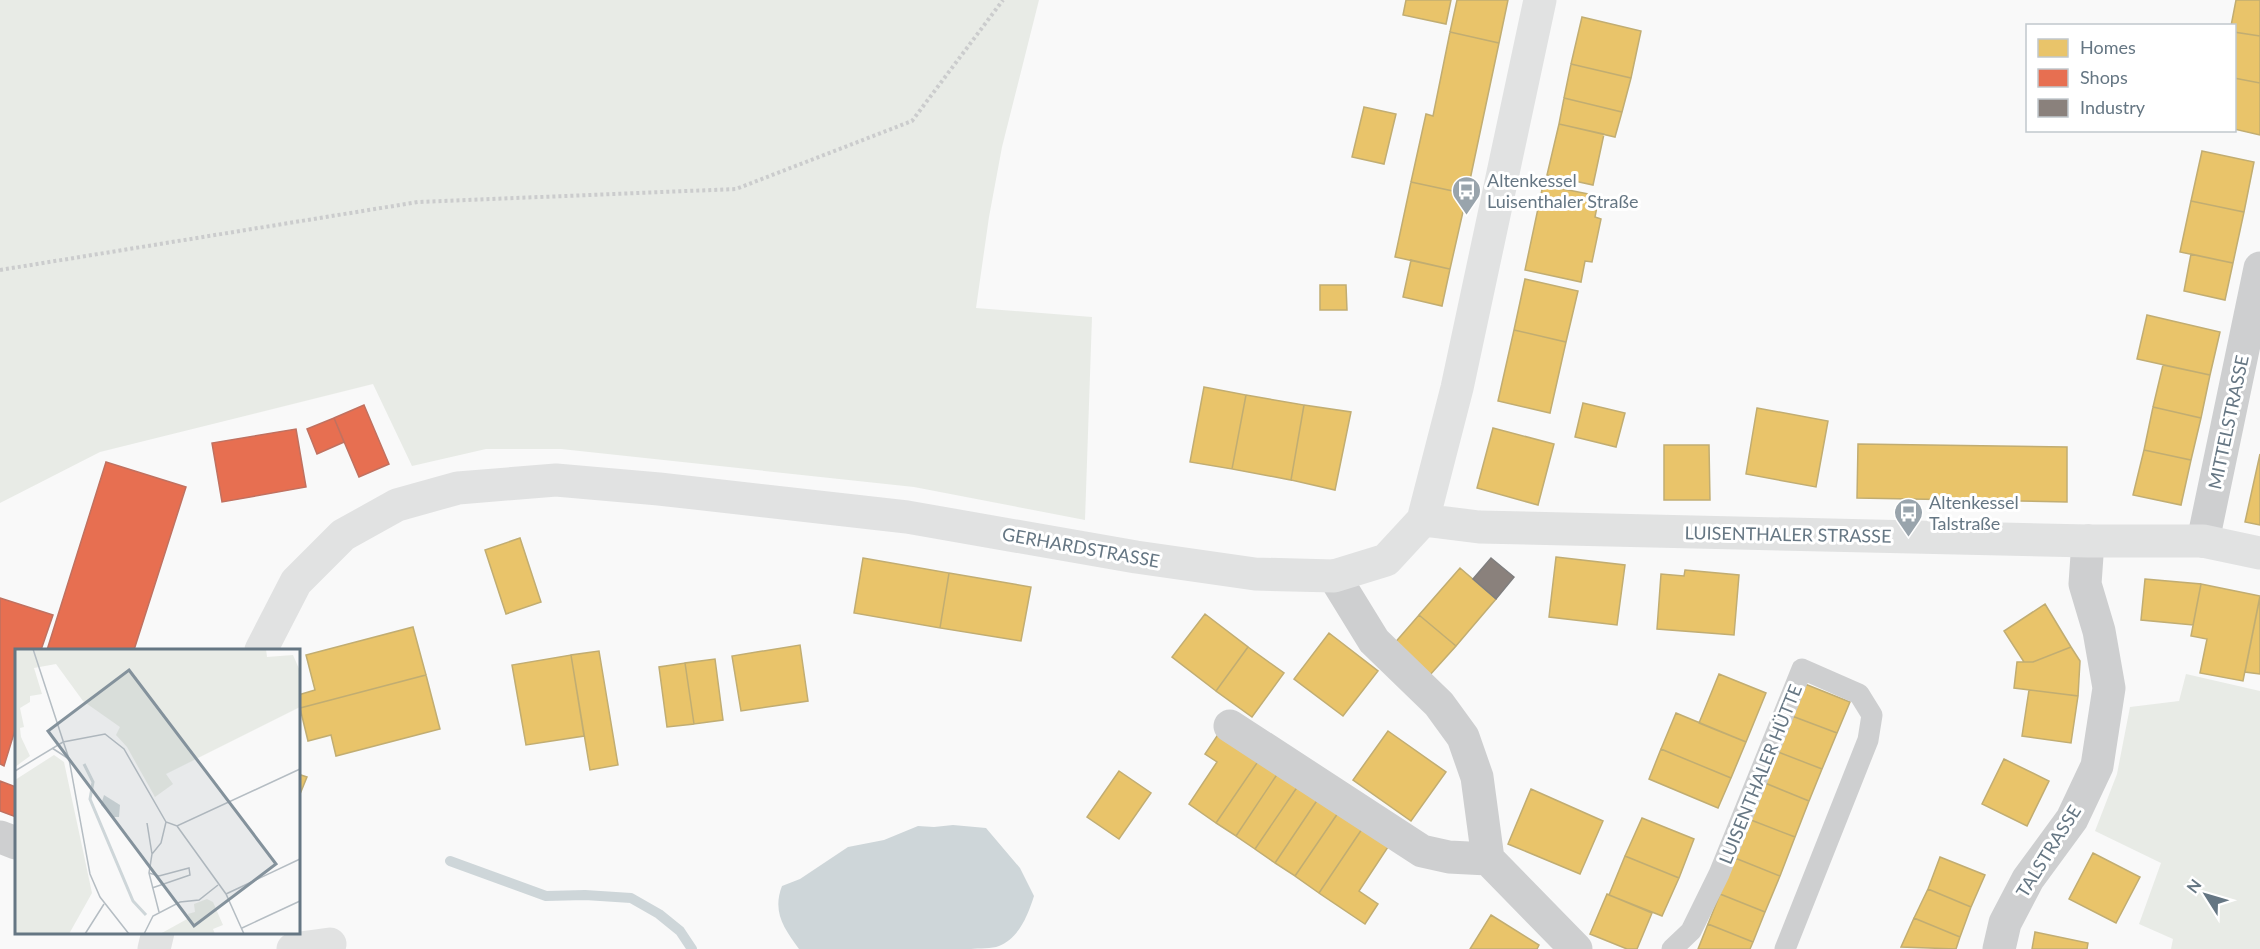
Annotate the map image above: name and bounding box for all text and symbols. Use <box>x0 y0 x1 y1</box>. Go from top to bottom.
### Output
legend <box>2026 24 2236 132</box>
text: Homes <box>2080 36 2136 58</box>
text: Shops <box>2080 66 2128 88</box>
text: Industry <box>2080 96 2146 118</box>
place label: Altenkessel Luisenthaler Straße <box>1487 169 1638 212</box>
bus stop icon: Altenkessel Luisenthaler Straße <box>1450 174 1482 216</box>
street label: MITTELSTRASSE <box>2203 353 2253 491</box>
place label: Altenkessel Talstraße <box>1929 491 2019 534</box>
bus stop icon: Altenkessel Talstraße <box>1892 496 1924 538</box>
street label: LUISENTHALER STRASSE <box>1684 521 1892 547</box>
street label: GERHARDSTRASSE <box>1001 522 1161 572</box>
inset map <box>15 649 300 934</box>
street label: LUISENTHALER HÜTTE <box>1714 681 1806 867</box>
street label: TALSTRASSE <box>2011 801 2085 901</box>
north arrow <box>2176 865 2236 925</box>
text: N <box>2182 875 2205 896</box>

